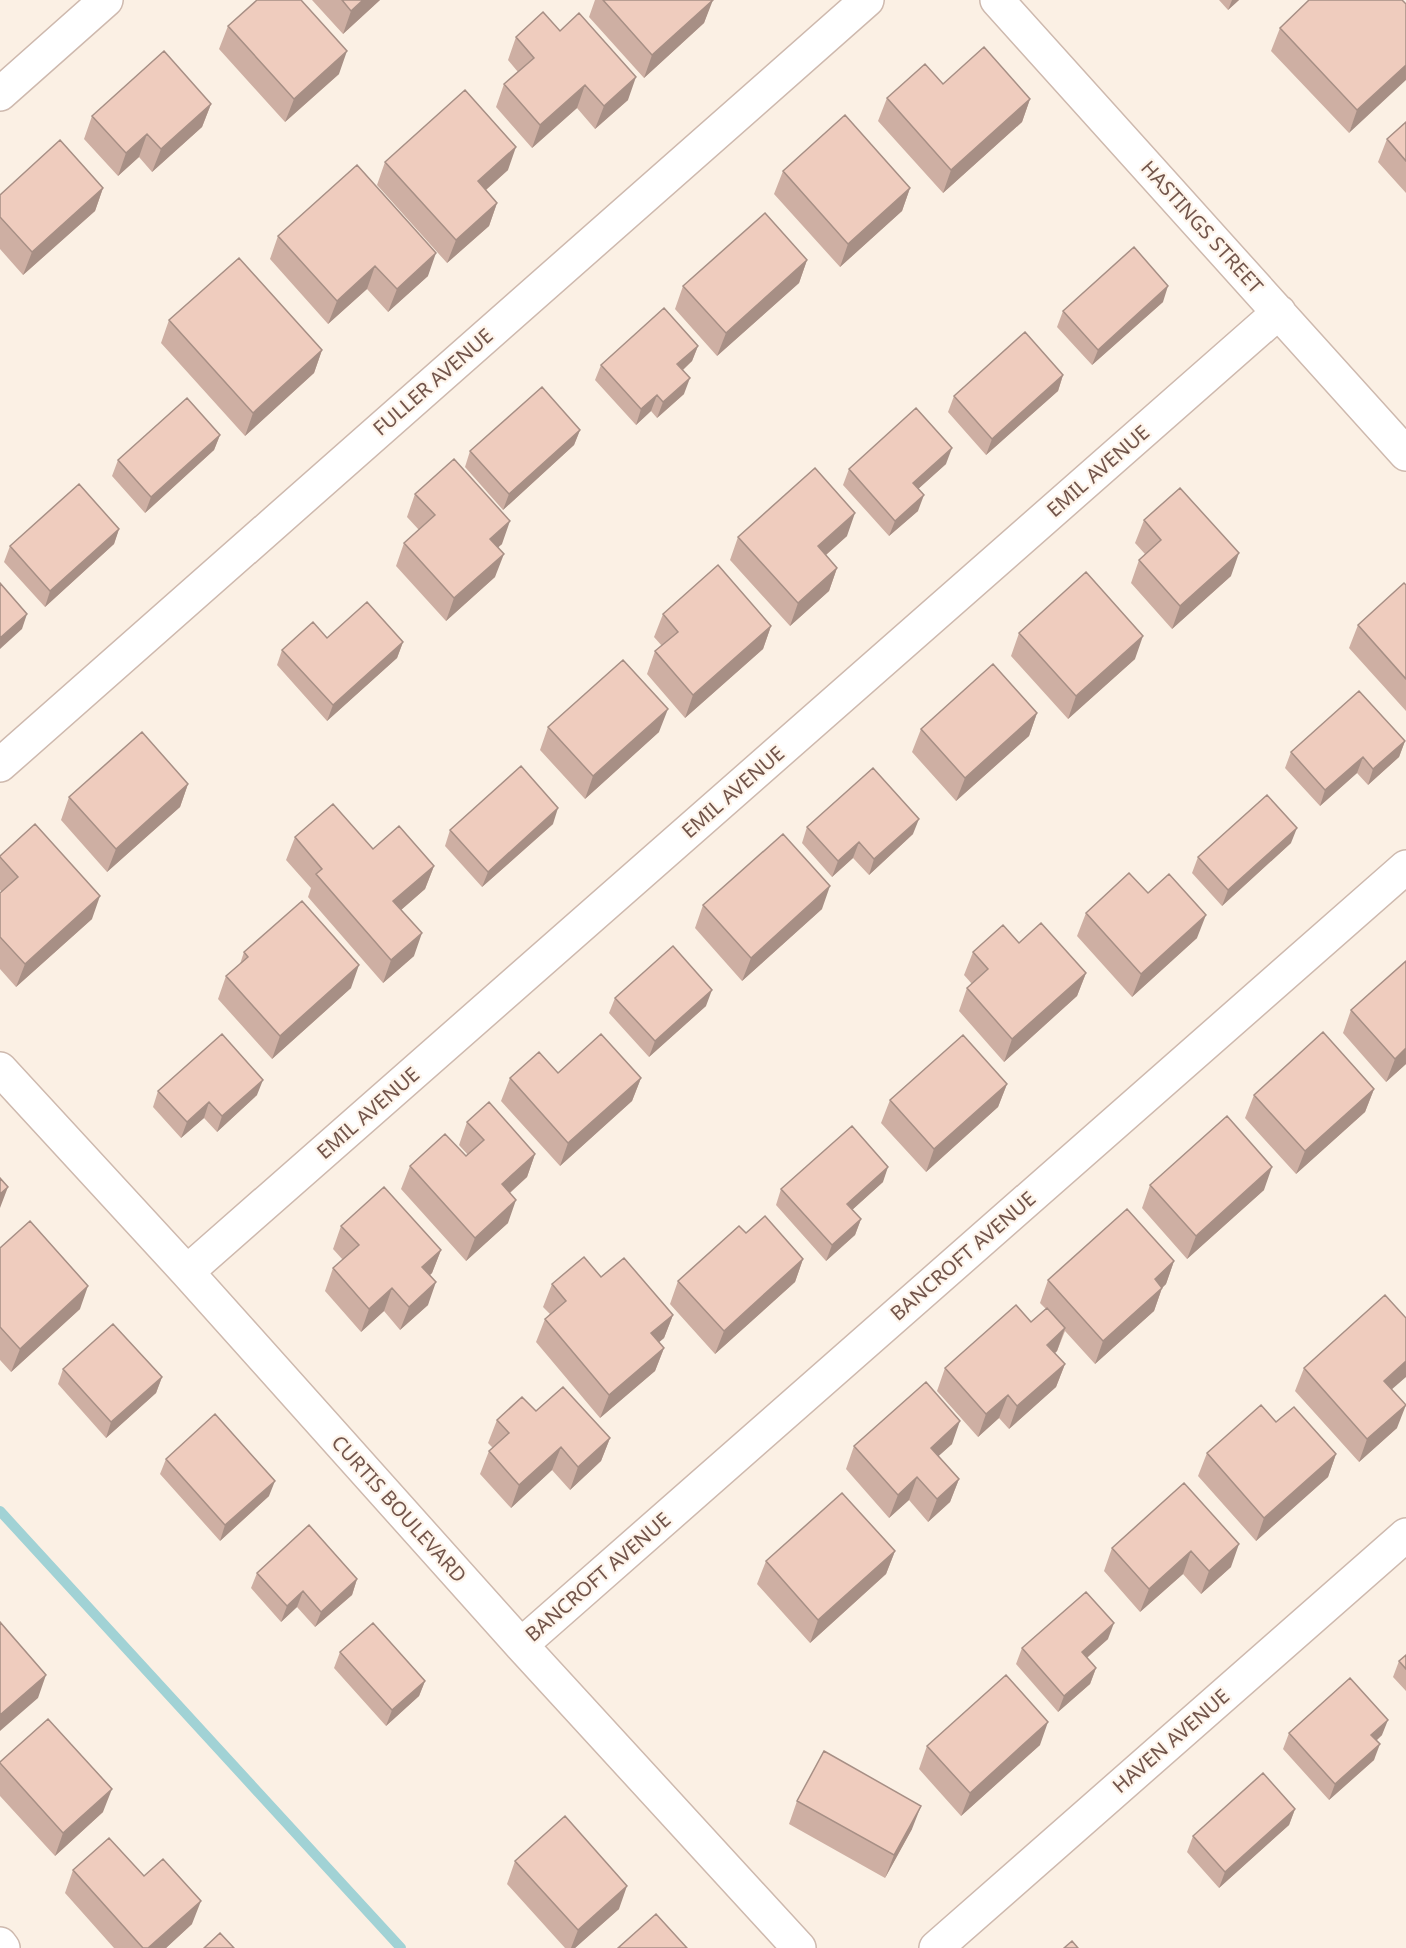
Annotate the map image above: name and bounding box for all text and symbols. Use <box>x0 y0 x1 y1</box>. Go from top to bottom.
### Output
street label: HASTINGS STREET <box>1135 154 1269 299</box>
street label: FULLER AVENUE <box>367 322 498 441</box>
street label: EMIL AVENUE <box>1041 419 1155 523</box>
street label: EMIL AVENUE <box>676 740 790 844</box>
street label: EMIL AVENUE <box>311 1061 425 1165</box>
street label: BANCROFT AVENUE <box>884 1185 1041 1326</box>
street label: CURTIS BOULEVARD <box>326 1429 473 1588</box>
street label: BANCROFT AVENUE <box>519 1506 676 1647</box>
street label: HAVEN AVENUE <box>1107 1682 1235 1799</box>

